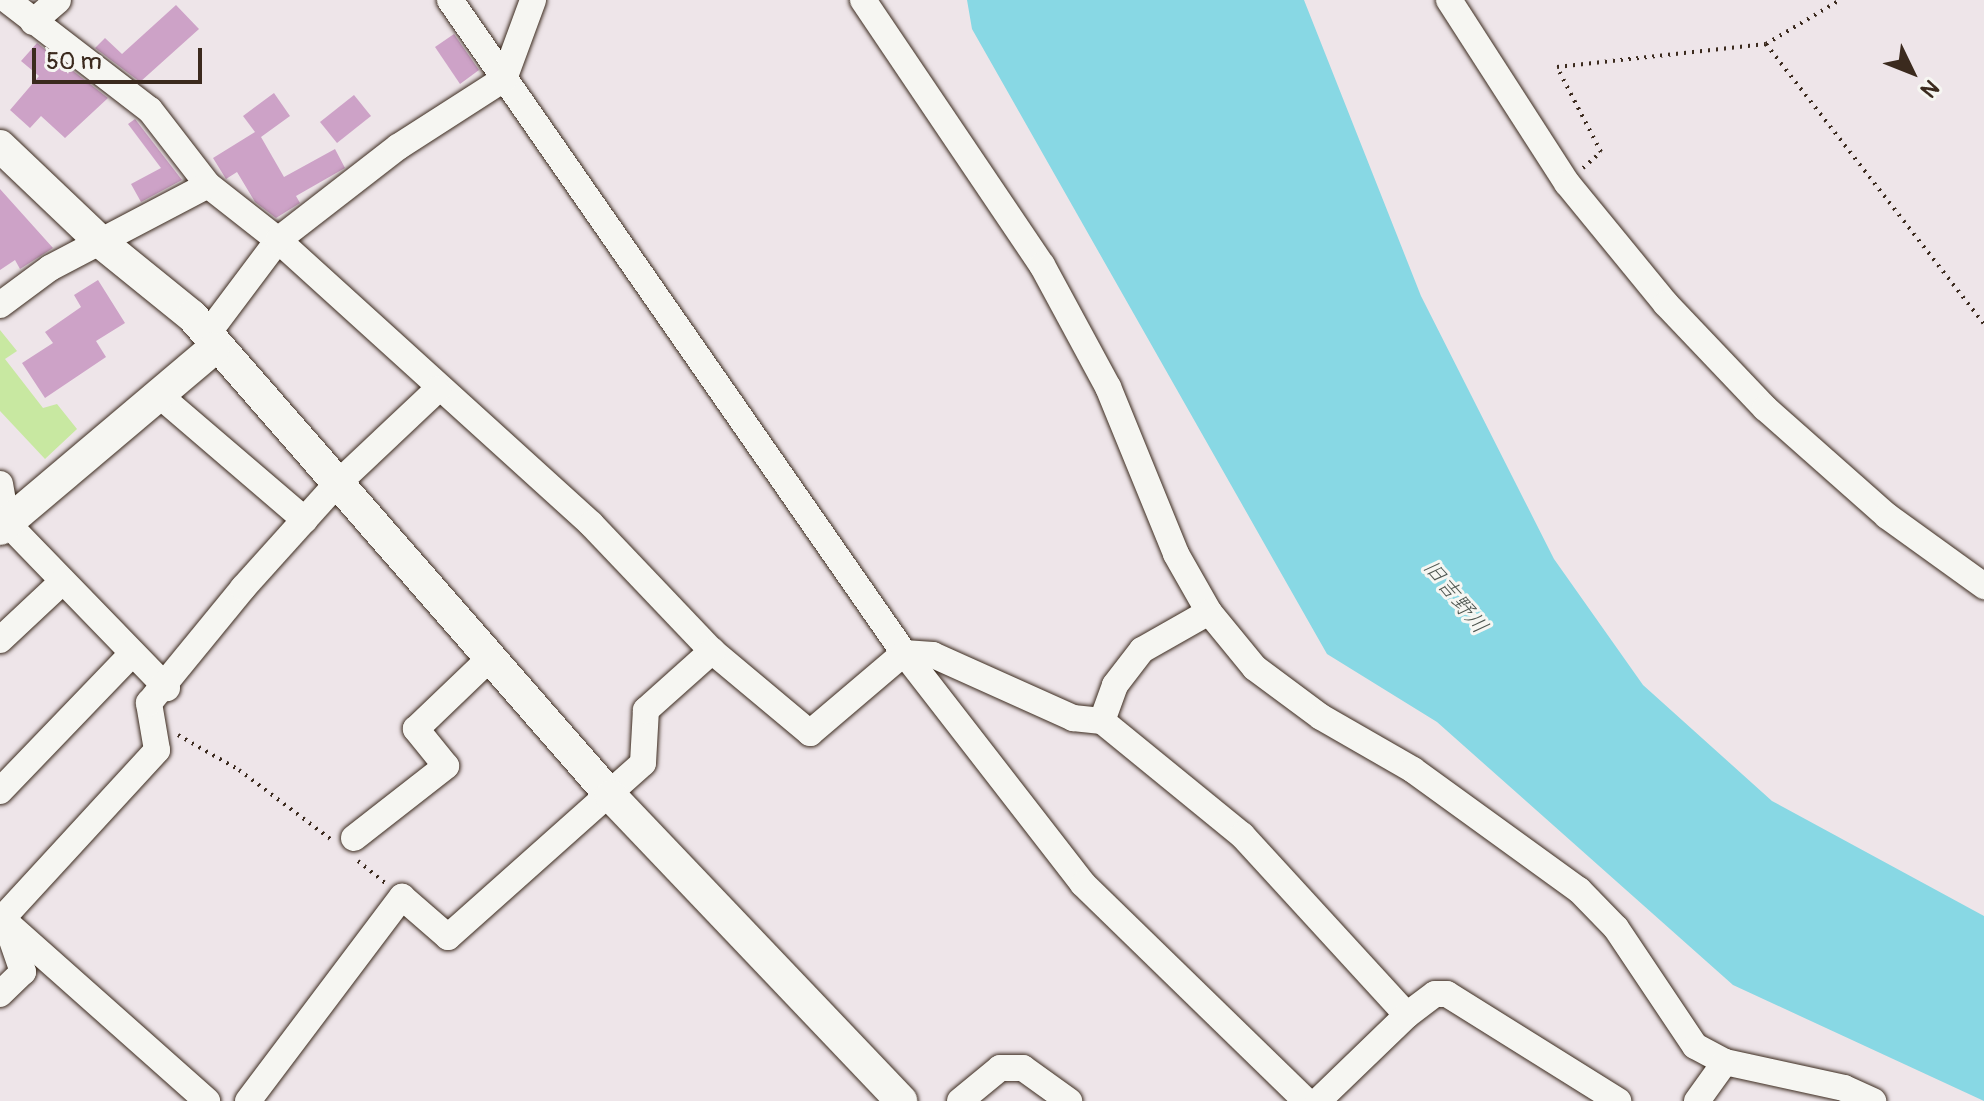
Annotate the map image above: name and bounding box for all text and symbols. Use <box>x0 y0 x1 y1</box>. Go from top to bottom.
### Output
scale bar <box>36 32 206 82</box>
north arrow <box>1872 32 1952 112</box>
text: 50 m <box>46 47 102 76</box>
text: N <box>1914 73 1945 103</box>
water label: 旧吉野川 <box>1417 554 1493 640</box>

